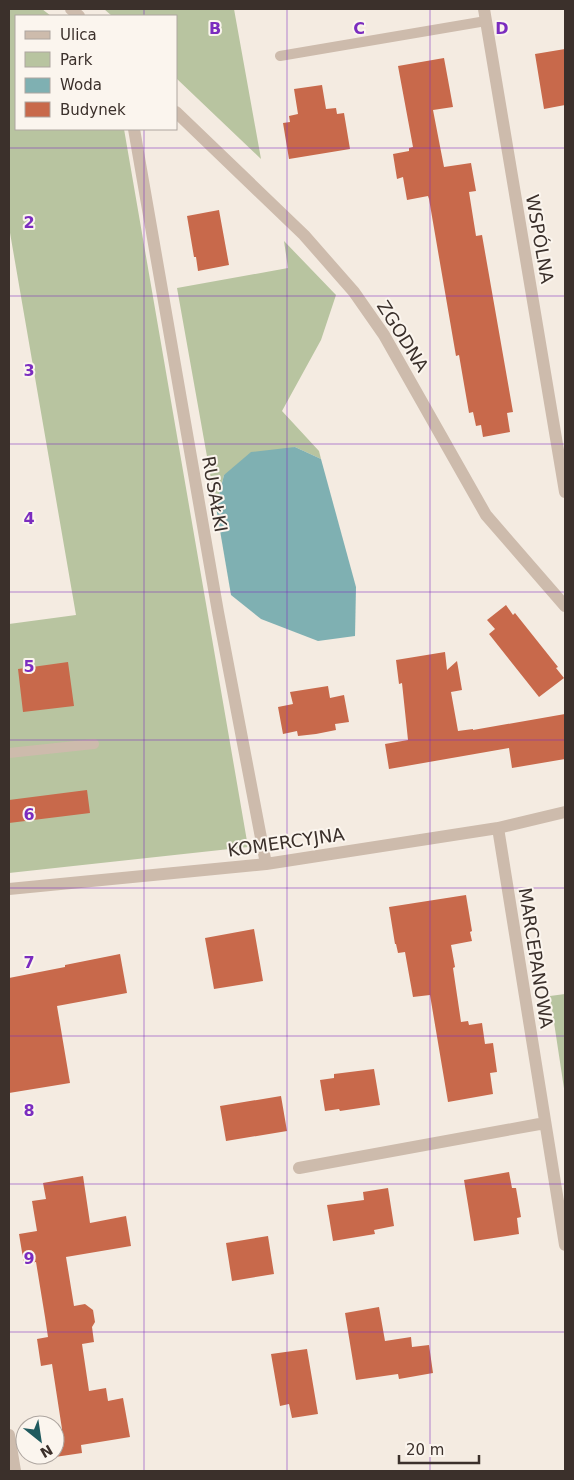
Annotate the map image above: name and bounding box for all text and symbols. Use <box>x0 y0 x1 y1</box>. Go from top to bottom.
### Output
legend <box>15 15 178 130</box>
text: B <box>209 19 221 38</box>
text: C <box>353 19 365 38</box>
text: D <box>495 19 509 38</box>
text: Ulica <box>60 26 97 44</box>
text: Park <box>60 51 93 69</box>
text: Woda <box>60 76 102 94</box>
text: Budynek <box>60 101 126 119</box>
street label: WSPÓLNA <box>522 193 558 286</box>
text: 2 <box>23 213 35 232</box>
street label: ZGODNA <box>373 296 433 376</box>
text: 3 <box>23 361 35 380</box>
street label: RUSAŁKI <box>198 454 232 534</box>
text: 4 <box>23 509 35 528</box>
text: 5 <box>23 657 35 676</box>
text: 6 <box>23 805 35 824</box>
street label: KOMERCYJNA <box>226 823 346 861</box>
street label: MARCEPANOWA <box>515 886 558 1031</box>
text: 7 <box>23 953 35 972</box>
text: 8 <box>23 1101 35 1120</box>
text: 9 <box>23 1249 35 1268</box>
north arrow <box>15 1415 65 1465</box>
scale bar <box>399 1432 479 1464</box>
text: N <box>37 1441 56 1461</box>
text: 20 m <box>406 1441 444 1459</box>

